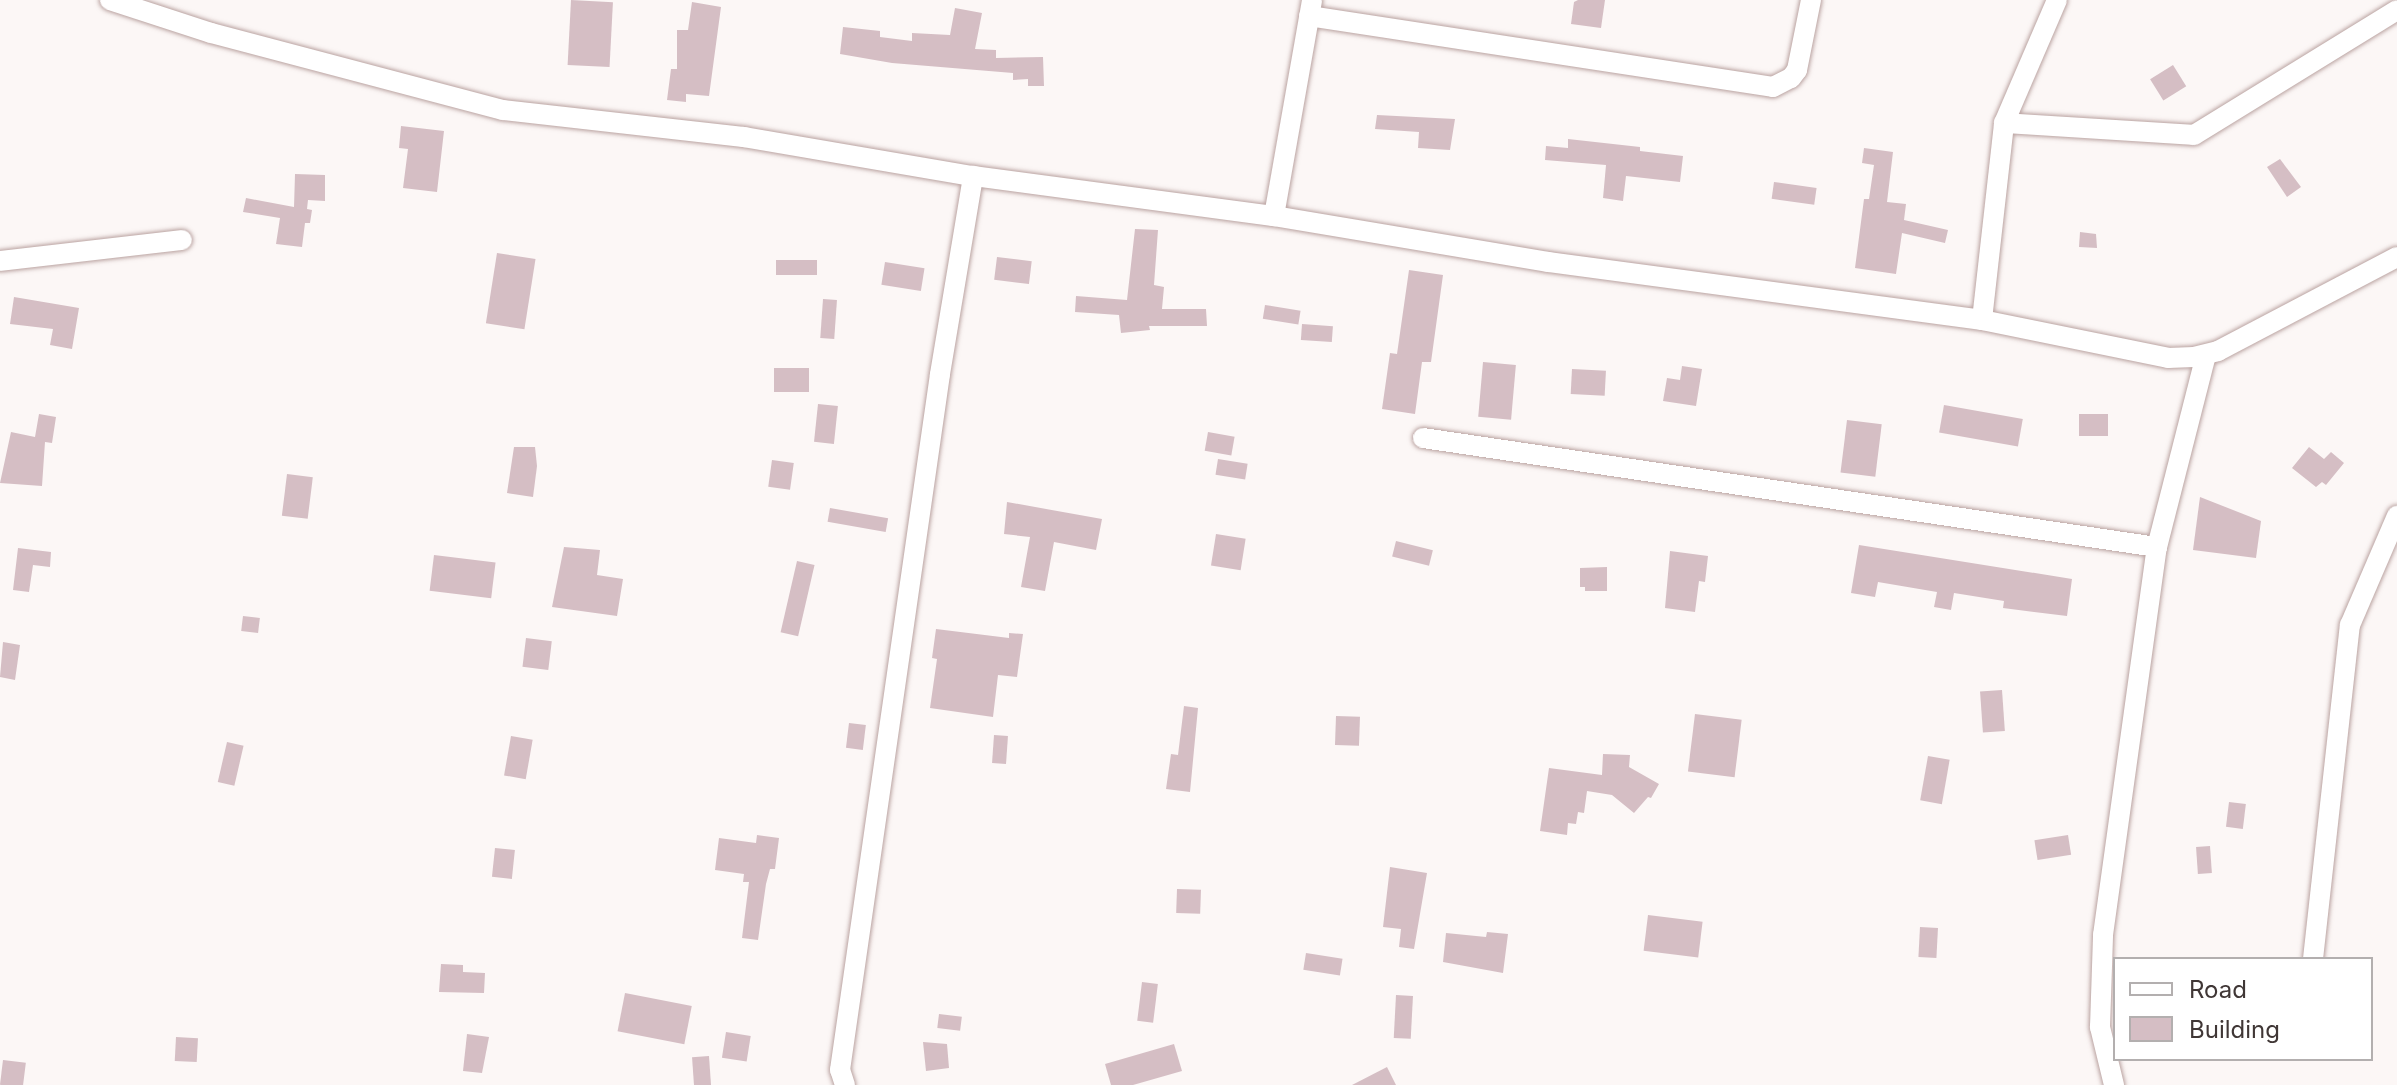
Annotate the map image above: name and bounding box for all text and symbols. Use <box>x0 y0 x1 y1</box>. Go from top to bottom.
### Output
legend <box>2113 957 2373 1061</box>
text: Road <box>2189 975 2247 1004</box>
text: Building <box>2189 1015 2280 1044</box>

